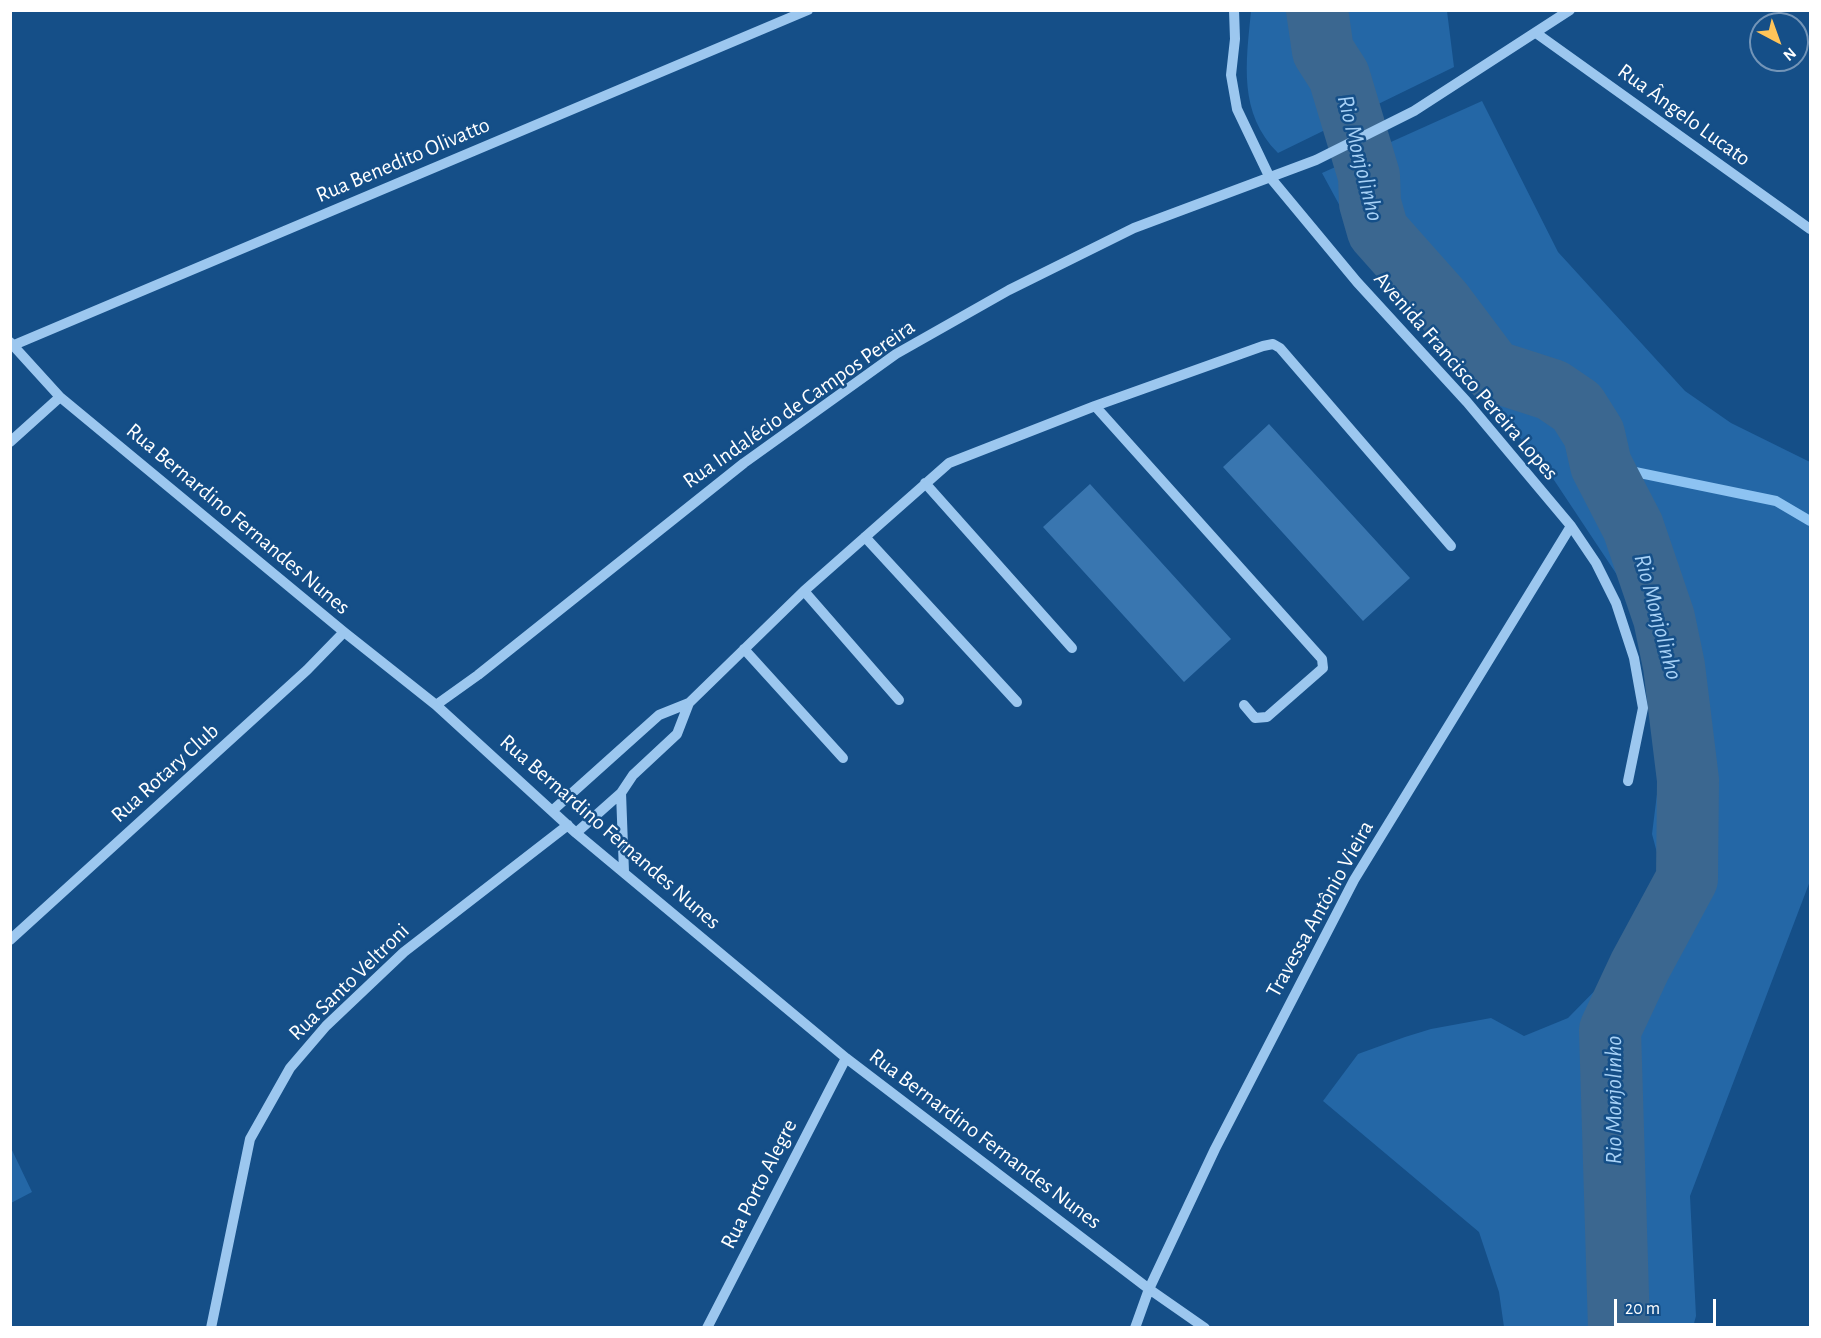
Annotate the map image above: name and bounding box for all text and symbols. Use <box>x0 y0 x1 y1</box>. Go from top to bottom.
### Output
north arrow <box>1749 12 1809 72</box>
text: N <box>1780 44 1799 64</box>
street label: Rua Ângelo Lucato <box>1612 58 1756 172</box>
water label: Rio Monjolinho <box>1330 92 1390 224</box>
street label: Rua Benedito Olivatto <box>312 111 494 209</box>
street label: Avenida Francisco Pereira Lopes <box>1368 266 1564 486</box>
street label: Rua Indalécio de Campos Pereira <box>678 314 920 494</box>
street label: Rua Bernardino Fernandes Nunes <box>121 418 355 620</box>
water label: Rio Monjolinho <box>1627 551 1689 683</box>
street label: Rua Rotary Club <box>106 718 224 828</box>
street label: Rua Bernardino Fernandes Nunes <box>494 729 726 935</box>
street label: Travessa Antônio Vieira <box>1260 816 1380 1002</box>
street label: Rua Santo Veltroni <box>283 918 415 1046</box>
water label: Rio Monjolinho <box>1600 1036 1628 1164</box>
street label: Rua Bernardino Fernandes Nunes <box>864 1043 1106 1235</box>
street label: Rua Porto Alegre <box>715 1115 803 1253</box>
scale bar <box>1617 1287 1719 1325</box>
text: 20 m <box>1625 1300 1660 1318</box>

